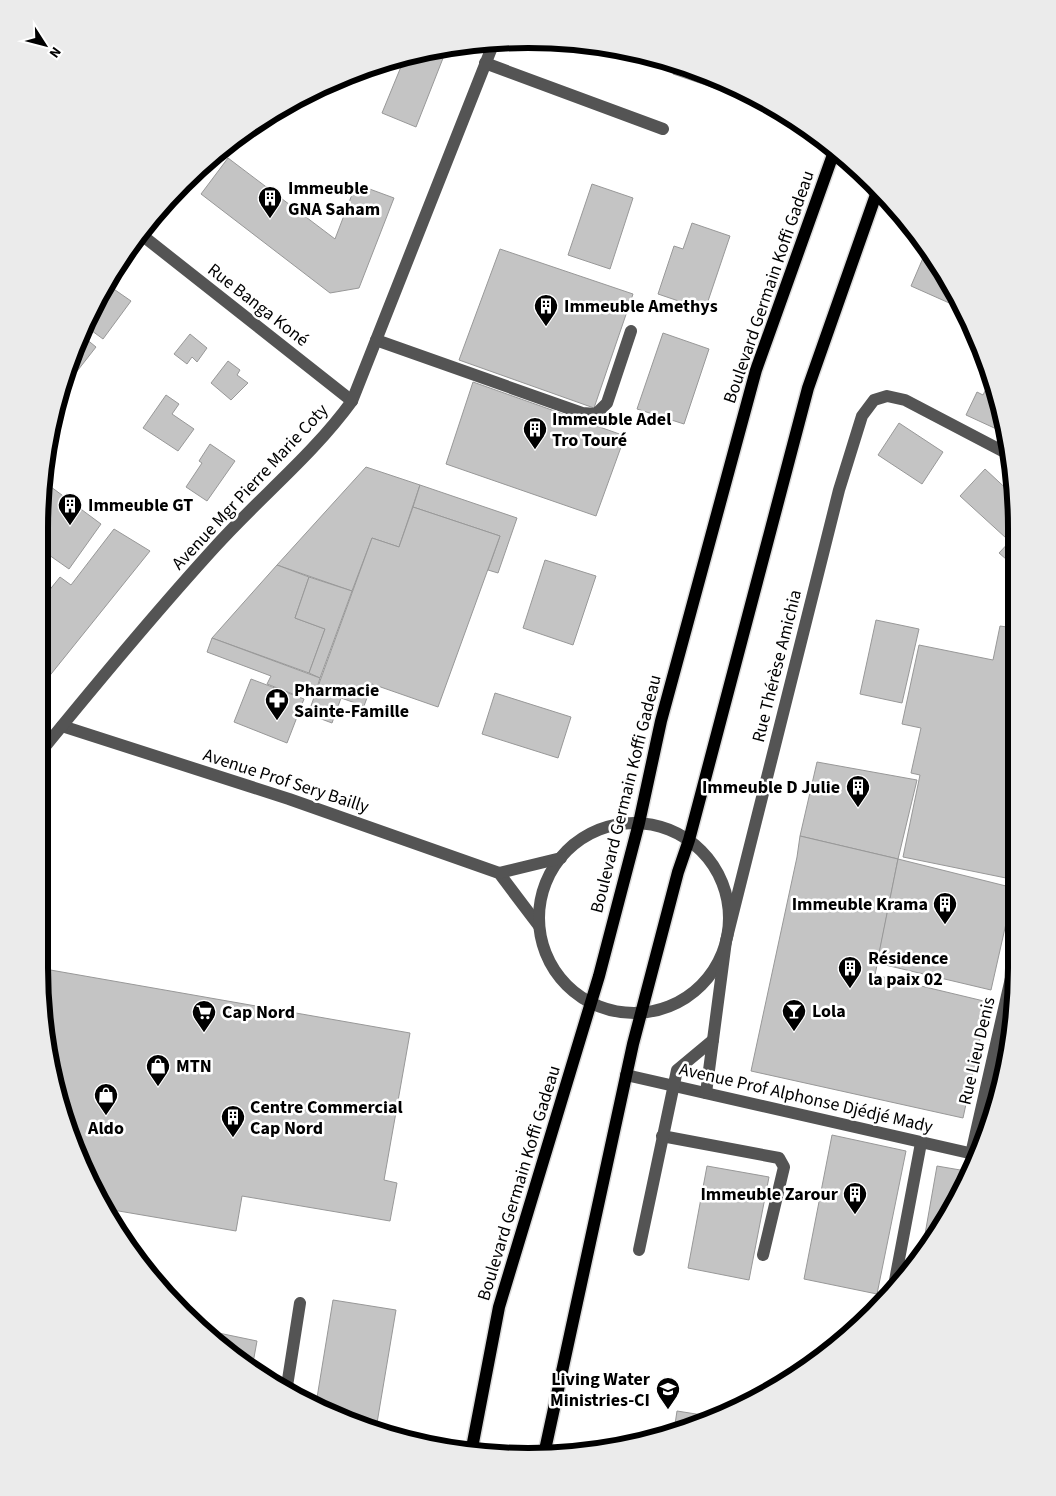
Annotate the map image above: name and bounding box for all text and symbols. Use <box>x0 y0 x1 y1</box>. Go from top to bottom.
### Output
north arrow <box>20 20 70 70</box>
text: N <box>44 42 66 62</box>
street label: Boulevard Germain Koffi Gadeau <box>717 167 821 407</box>
place label: Immeuble GNA Saham <box>288 176 380 222</box>
building icon: Immeuble GNA Saham <box>257 185 283 219</box>
street label: Rue Banga Koné <box>202 257 314 353</box>
building icon: Immeuble Amethys <box>533 293 559 327</box>
place label: Immeuble Amethys <box>564 294 718 319</box>
street label: Avenue Mgr Pierre Marie Coty <box>166 398 334 576</box>
place label: Immeuble Adel Tro Touré <box>552 407 671 453</box>
building icon: Immeuble Adel Tro Touré <box>522 416 548 450</box>
building icon: Immeuble GT <box>57 492 83 526</box>
place label: Immeuble GT <box>88 493 193 518</box>
street label: Rue Thérèse Amichia <box>746 587 808 745</box>
street label: Boulevard Germain Koffi Gadeau <box>584 672 668 916</box>
place label: Pharmacie Sainte-Famille <box>294 678 409 724</box>
pharmacy icon: Pharmacie Sainte-Famille <box>264 687 290 721</box>
street label: Avenue Prof Sery Bailly <box>200 742 373 820</box>
building icon: Immeuble D Julie <box>845 774 871 808</box>
place label: Immeuble D Julie <box>702 775 840 800</box>
building icon: Immeuble Krama <box>932 891 958 925</box>
place label: Immeuble Krama <box>792 892 928 917</box>
place label: Résidence la paix 02 <box>868 946 948 992</box>
building icon: Résidence la paix 02 <box>837 955 863 989</box>
street label: Rue Lieu Denis <box>952 995 1002 1107</box>
bar icon: Lola <box>781 998 807 1032</box>
supermarket icon: Cap Nord <box>191 999 217 1033</box>
place label: Lola <box>812 999 846 1024</box>
place label: Cap Nord <box>222 1000 295 1025</box>
shop icon: MTN <box>145 1053 171 1087</box>
place label: MTN <box>176 1054 212 1079</box>
street label: Avenue Prof Alphonse Djédjé Mady <box>677 1057 936 1140</box>
street label: Boulevard Germain Koffi Gadeau <box>471 1062 567 1304</box>
shop icon: Aldo <box>93 1082 119 1116</box>
place label: Centre Commercial Cap Nord <box>250 1095 403 1141</box>
building icon: Centre Commercial Cap Nord <box>220 1104 246 1138</box>
place label: Aldo <box>87 1116 124 1141</box>
building icon: Immeuble Zarour <box>842 1181 868 1215</box>
place label: Immeuble Zarour <box>700 1182 839 1207</box>
place label: Living Water Ministries-CI <box>550 1367 651 1413</box>
school or university icon: Living Water Ministries-CI <box>655 1376 681 1410</box>

